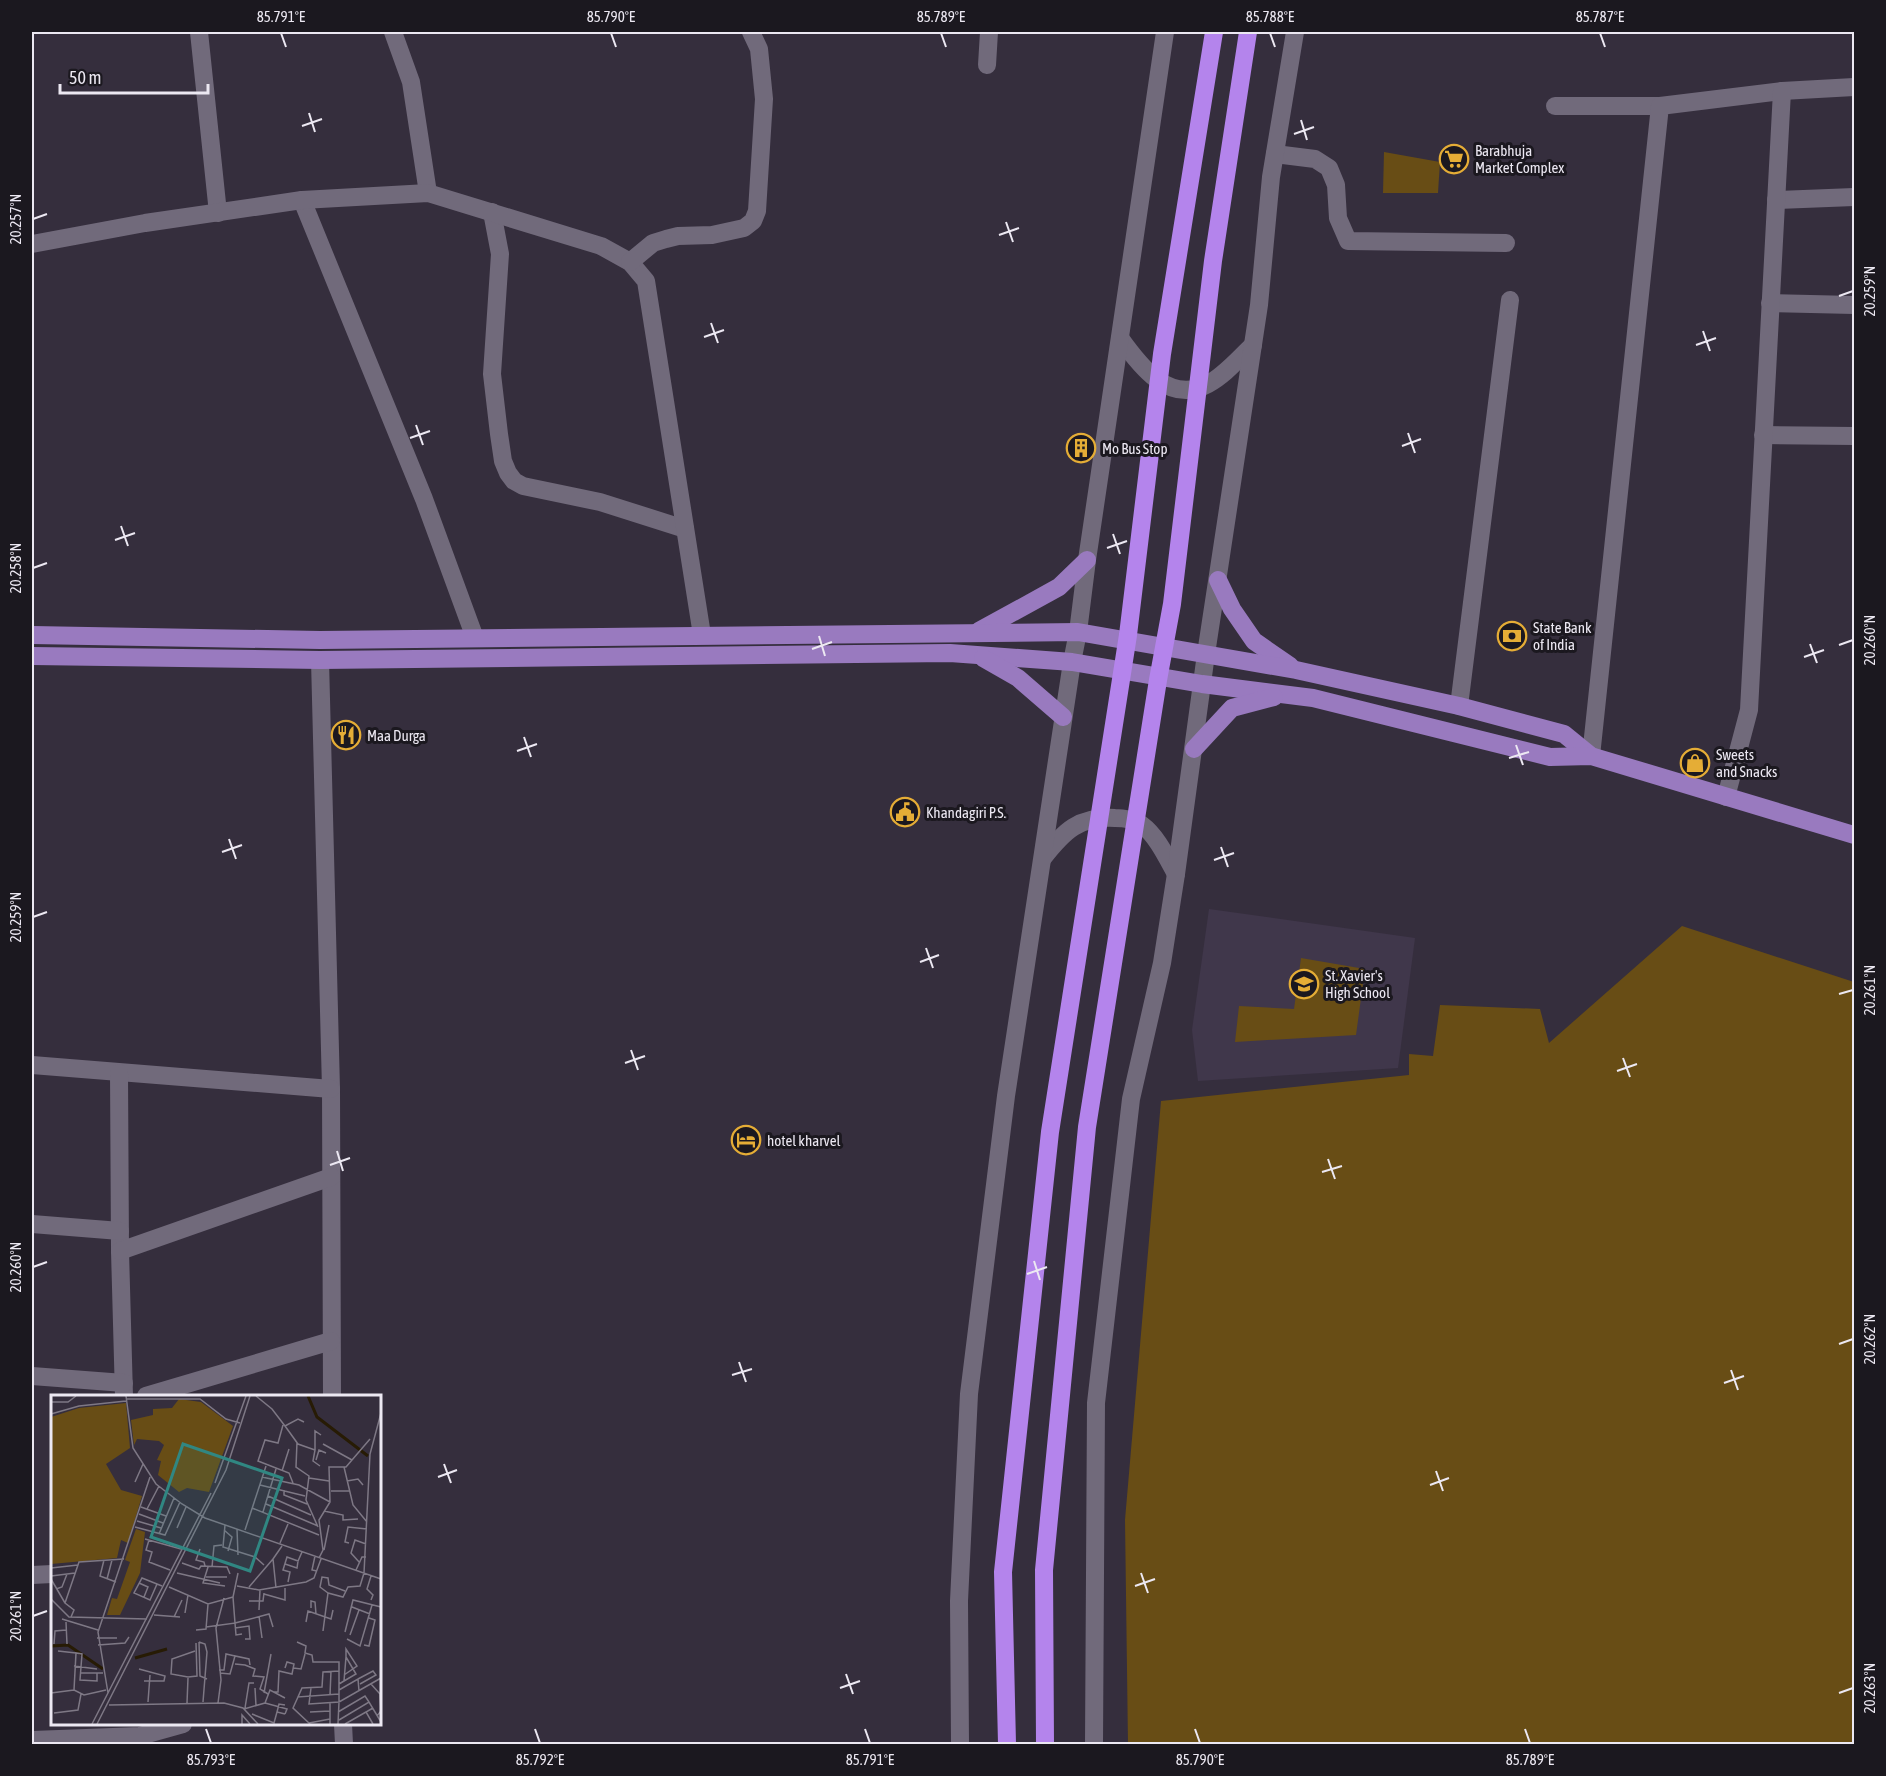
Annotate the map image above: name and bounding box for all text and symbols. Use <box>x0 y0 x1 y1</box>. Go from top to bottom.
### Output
text: 85.791°E <box>257 8 306 25</box>
text: 85.790°E <box>587 8 636 25</box>
text: 85.789°E <box>917 8 966 25</box>
text: 85.788°E <box>1246 8 1295 25</box>
text: 85.787°E <box>1576 8 1625 25</box>
scale bar <box>60 57 208 95</box>
text: 50 m <box>69 67 101 88</box>
place label: Barabhuja Market Complex <box>1475 142 1564 176</box>
supermarket icon: Barabhuja Market Complex <box>1438 143 1470 175</box>
text: 20.257°N <box>7 194 24 244</box>
text: 20.259°N <box>1861 266 1878 316</box>
building icon: Mo Bus Stop <box>1065 432 1097 464</box>
place label: Mo Bus Stop <box>1102 440 1168 457</box>
text: 20.258°N <box>7 543 24 593</box>
text: 20.260°N <box>1861 615 1878 665</box>
place label: State Bank of India <box>1533 619 1592 653</box>
bank icon: State Bank of India <box>1496 620 1528 652</box>
restaurant icon: Maa Durga <box>330 719 362 751</box>
place label: Maa Durga <box>367 727 426 744</box>
place label: Sweets and Snacks <box>1716 746 1777 780</box>
shop icon: Sweets and Snacks <box>1679 747 1711 779</box>
public building icon: Khandagiri P.S. <box>889 796 921 828</box>
place label: Khandagiri P.S. <box>926 804 1006 821</box>
text: 20.259°N <box>7 892 24 942</box>
text: 20.261°N <box>1861 965 1878 1015</box>
place label: St. Xavier's High School <box>1325 967 1390 1001</box>
school or university icon: St. Xavier's High School <box>1288 968 1320 1000</box>
hotel icon: hotel kharvel <box>730 1124 762 1156</box>
place label: hotel kharvel <box>767 1132 840 1149</box>
text: 20.260°N <box>7 1242 24 1292</box>
text: 20.262°N <box>1861 1314 1878 1364</box>
inset map <box>51 1395 381 1725</box>
text: 20.261°N <box>7 1591 24 1641</box>
text: 20.263°N <box>1861 1663 1878 1713</box>
text: 85.793°E <box>187 1751 236 1768</box>
text: 85.792°E <box>516 1751 565 1768</box>
text: 85.791°E <box>846 1751 895 1768</box>
text: 85.790°E <box>1176 1751 1225 1768</box>
text: 85.789°E <box>1506 1751 1555 1768</box>

